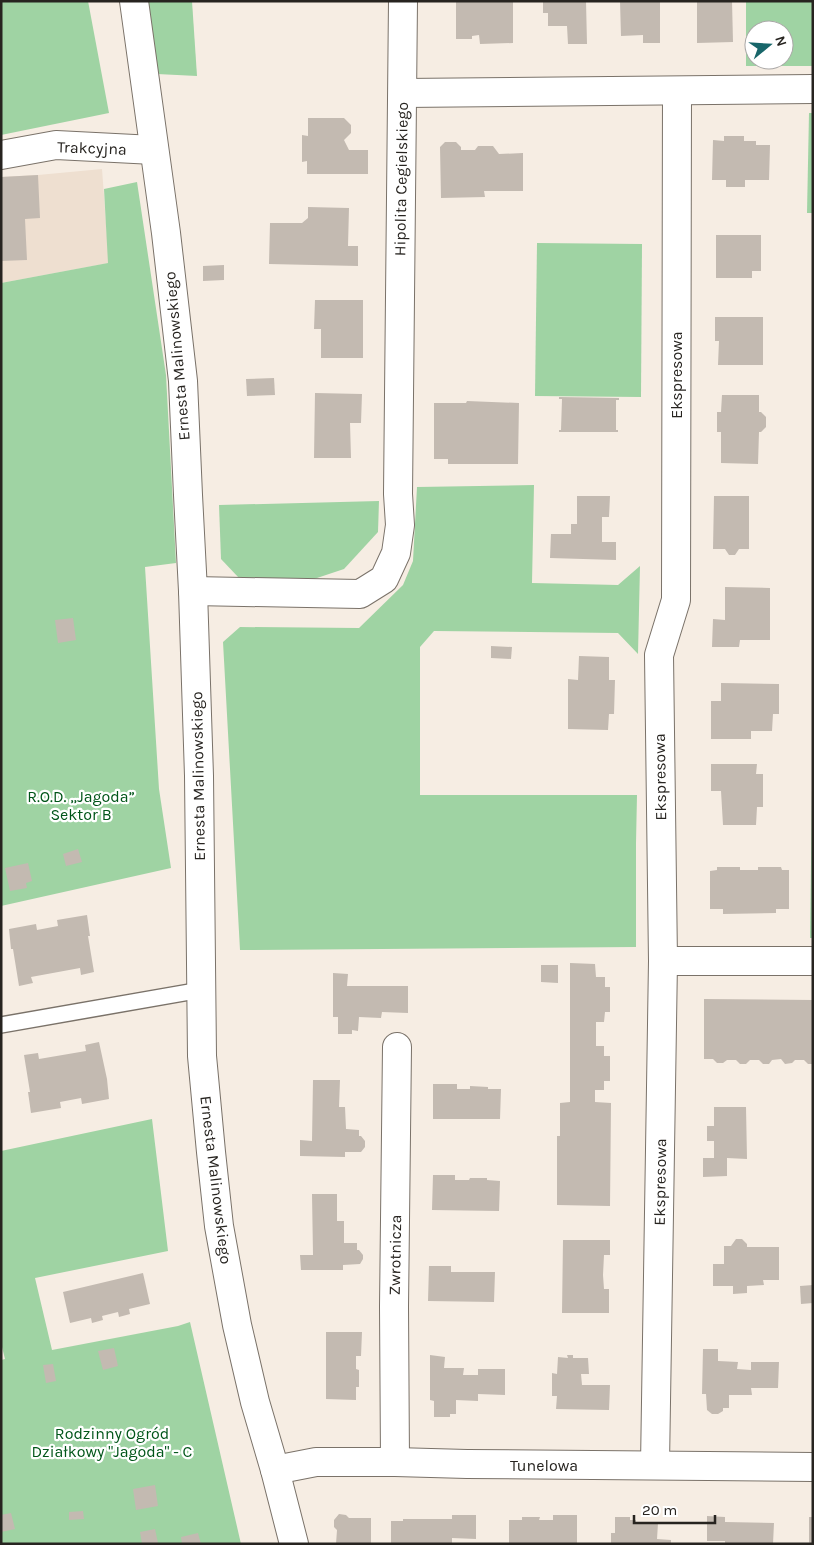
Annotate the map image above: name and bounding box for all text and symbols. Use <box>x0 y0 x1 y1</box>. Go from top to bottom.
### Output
north arrow <box>744 20 794 70</box>
text: N <box>771 34 791 49</box>
street label: Hipolita Cegielskiego <box>390 102 412 256</box>
street label: Trakcyjna <box>57 137 127 159</box>
street label: Ernesta Malinowskiego <box>160 271 194 441</box>
street label: Ekspresowa <box>667 331 686 419</box>
street label: Ernesta Malinowskiego <box>187 691 209 861</box>
street label: Ekspresowa <box>650 733 670 821</box>
park label: R.O.D. „Jagoda” Sektor B <box>27 787 135 824</box>
street label: Ernesta Malinowskiego <box>196 1095 236 1265</box>
street label: Ekspresowa <box>650 1138 670 1226</box>
street label: Zwrotnicza <box>385 1214 405 1296</box>
park label: Rodzinny Ogród Działkowy "Jagoda" - C <box>32 1424 193 1461</box>
street label: Tunelowa <box>510 1456 578 1475</box>
scale bar <box>634 1492 715 1524</box>
text: 20 m <box>642 1501 677 1519</box>

